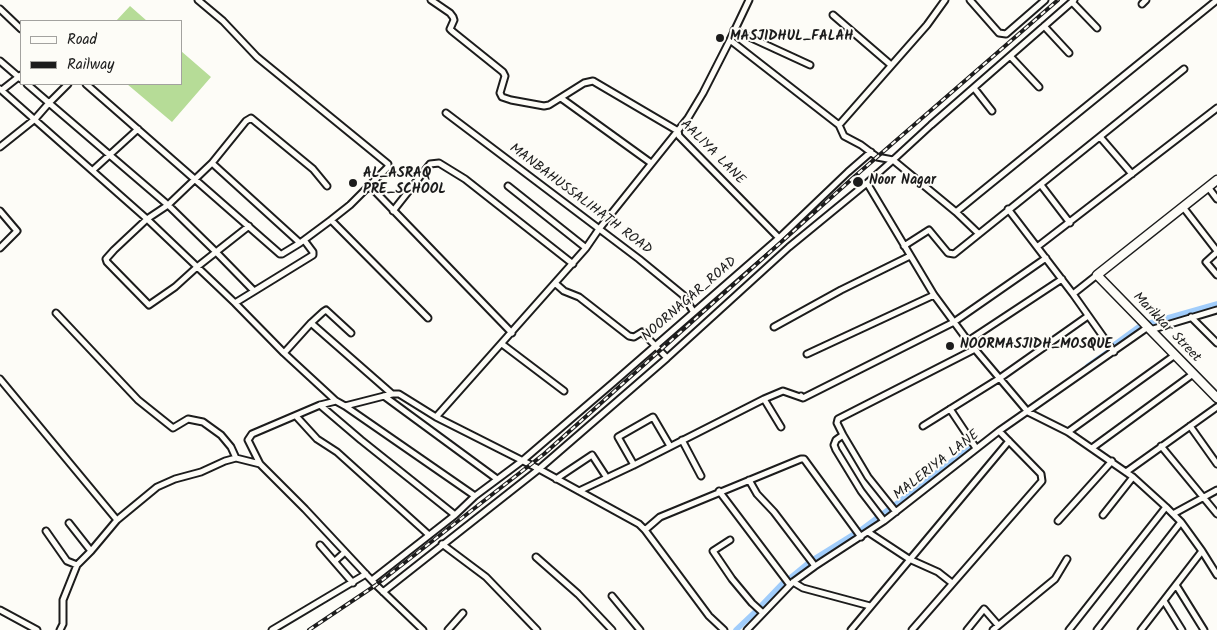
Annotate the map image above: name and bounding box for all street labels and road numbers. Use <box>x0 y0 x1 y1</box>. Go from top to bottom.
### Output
street label: AALIYA LANE <box>676 117 748 189</box>
street label: MANBAHUSSALIHATH ROAD <box>505 141 655 259</box>
street label: NOORNAGAR_ROAD <box>639 254 741 346</box>
street label: Marikkar Street <box>1128 289 1204 367</box>
street label: MALERIYA LANE <box>891 427 983 505</box>

